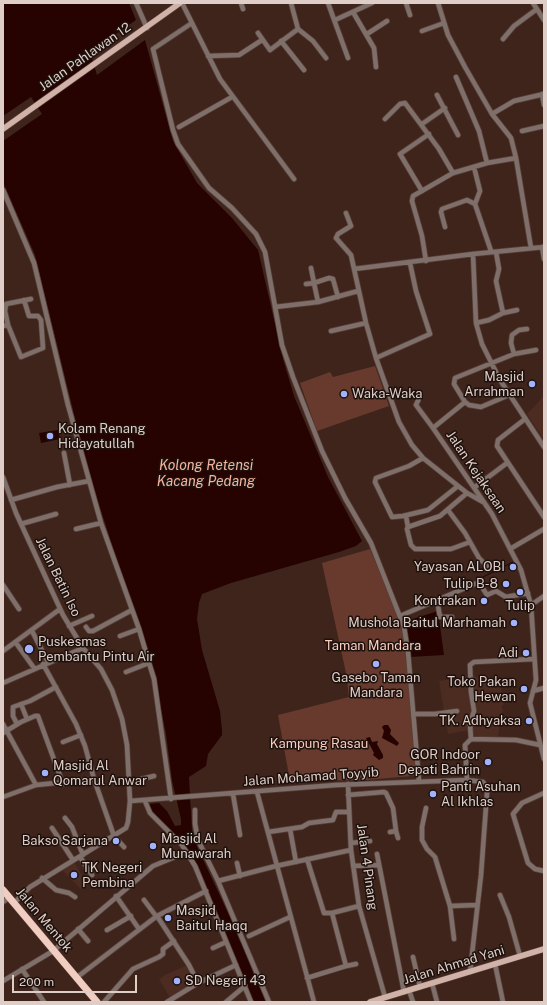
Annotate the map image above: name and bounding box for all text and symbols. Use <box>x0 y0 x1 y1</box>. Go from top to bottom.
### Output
street label: Jalan Pahlawan 12 <box>36 19 134 95</box>
place label: Masjid Arrahman <box>464 369 524 400</box>
marker: Masjid Arrahman <box>527 379 537 389</box>
place label: Waka-Waka <box>352 386 423 402</box>
marker: Waka-Waka <box>339 389 349 399</box>
place label: Kolam Renang Hidayatullah <box>58 421 146 452</box>
street label: Jalan Kejaksaan <box>443 428 509 516</box>
marker: Kolam Renang Hidayatullah <box>45 431 55 441</box>
water label: Kolong Retensi Kacang Pedang <box>157 458 255 490</box>
street label: Jalan Batin Iso <box>32 535 84 619</box>
place label: Yayasan ALOBI <box>414 559 505 575</box>
marker: Yayasan ALOBI <box>508 562 518 572</box>
place label: Tulip B-8 <box>443 576 498 592</box>
marker: Tulip B-8 <box>501 579 511 589</box>
marker: Tulip <box>515 587 525 597</box>
place label: Kontrakan <box>414 593 476 609</box>
marker: Kontrakan <box>479 596 489 606</box>
place label: Tulip <box>505 598 535 614</box>
place label: Mushola Baitul Marhamah <box>348 615 506 631</box>
marker: Mushola Baitul Marhamah <box>509 618 519 628</box>
place label: Puskesmas Pembantu Pintu Air <box>38 634 155 665</box>
park label: Taman Mandara <box>325 638 421 654</box>
marker: Puskesmas Pembantu Pintu Air <box>23 643 35 655</box>
place label: Adi <box>498 645 518 661</box>
marker: Adi <box>521 648 531 658</box>
marker: Gasebo Taman Mandara <box>371 659 381 669</box>
place label: Gasebo Taman Mandara <box>332 670 420 701</box>
place label: Toko Pakan Hewan <box>447 674 516 705</box>
marker: Toko Pakan Hewan <box>519 684 529 694</box>
place label: TK. Adhyaksa <box>439 713 521 729</box>
marker: TK. Adhyaksa <box>524 716 534 726</box>
park label: Kampung Rasau <box>270 736 368 752</box>
place label: GOR Indoor Depati Bahrin <box>398 747 480 778</box>
marker: GOR Indoor Depati Bahrin <box>483 757 493 767</box>
place label: Masjid Al Qomarul Anwar <box>53 758 147 789</box>
street label: Jalan Mohamad Toyyib <box>243 764 379 790</box>
marker: Masjid Al Qomarul Anwar <box>40 768 50 778</box>
place label: Panti Asuhan Al Ikhlas <box>441 779 520 810</box>
marker: Panti Asuhan Al Ikhlas <box>428 789 438 799</box>
street label: Jalan 4 Pinang <box>353 823 381 911</box>
place label: Masjid Al Munawarah <box>161 831 231 862</box>
place label: Bakso Sarjana <box>22 833 108 849</box>
marker: Bakso Sarjana <box>111 836 121 846</box>
marker: Masjid Al Munawarah <box>148 841 158 851</box>
place label: TK Negeri Pembina <box>82 860 142 891</box>
marker: TK Negeri Pembina <box>69 870 79 880</box>
street label: Jalan Mentok <box>12 885 76 955</box>
place label: Masjid Baitul Haqq <box>176 903 247 934</box>
marker: Masjid Baitul Haqq <box>163 913 173 923</box>
street label: Jalan Ahmad Yani <box>402 942 506 988</box>
scale bar <box>14 967 139 993</box>
place label: SD Negeri 43 <box>185 973 266 989</box>
text: 200 m <box>19 975 54 989</box>
marker: SD Negeri 43 <box>172 976 182 986</box>

